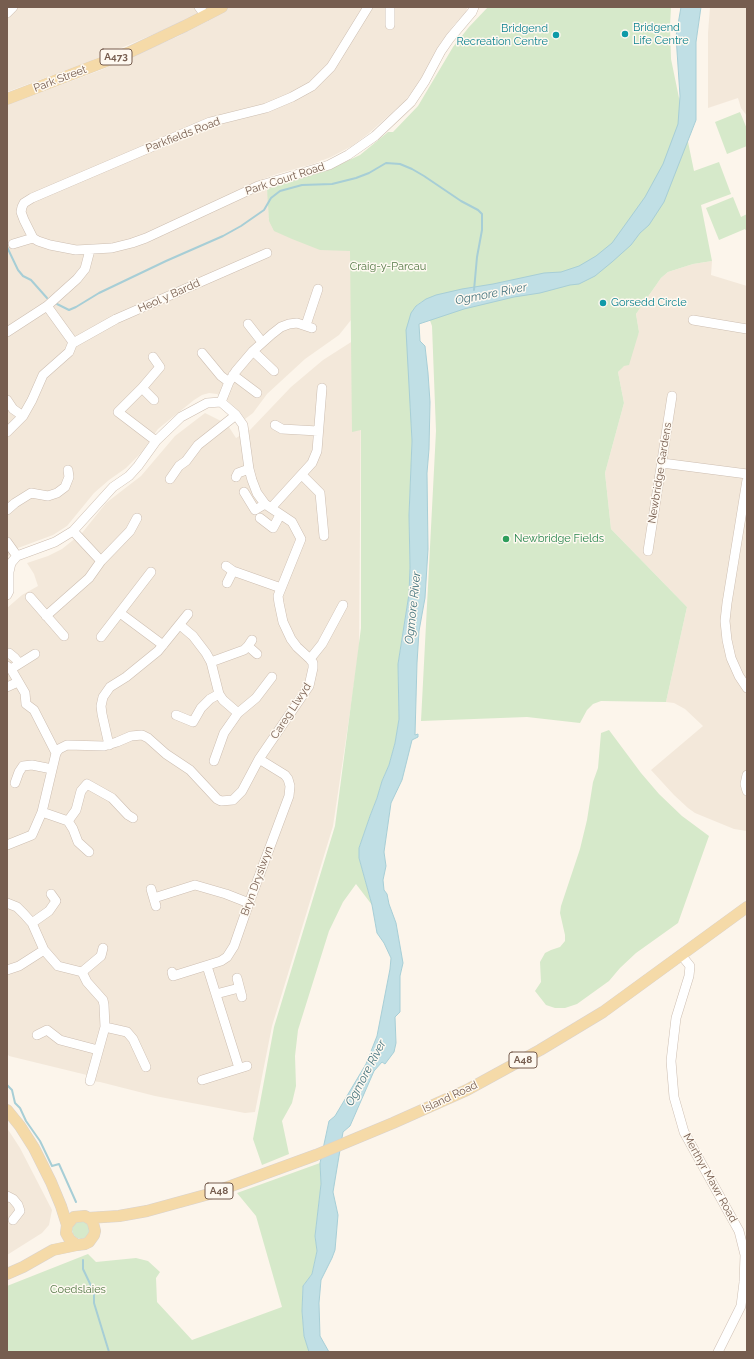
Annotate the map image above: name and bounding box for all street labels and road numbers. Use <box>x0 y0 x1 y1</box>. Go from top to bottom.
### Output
road number: A473 <box>100 49 132 65</box>
street label: Park Street <box>32 63 88 95</box>
street label: Parkfields Road <box>144 115 222 155</box>
street label: Park Court Road <box>244 160 326 198</box>
street label: Heol y Bardd <box>136 276 202 316</box>
street label: Newbridge Gardens <box>645 421 675 525</box>
street label: Careg Llwyd <box>268 681 314 741</box>
street label: Bryn Dryslwyn <box>238 844 276 918</box>
road number: A48 <box>509 1052 537 1068</box>
street label: Island Road <box>420 1078 480 1116</box>
street label: Merthyr Mawr Road <box>680 1131 740 1225</box>
road number: A48 <box>205 1183 233 1199</box>

